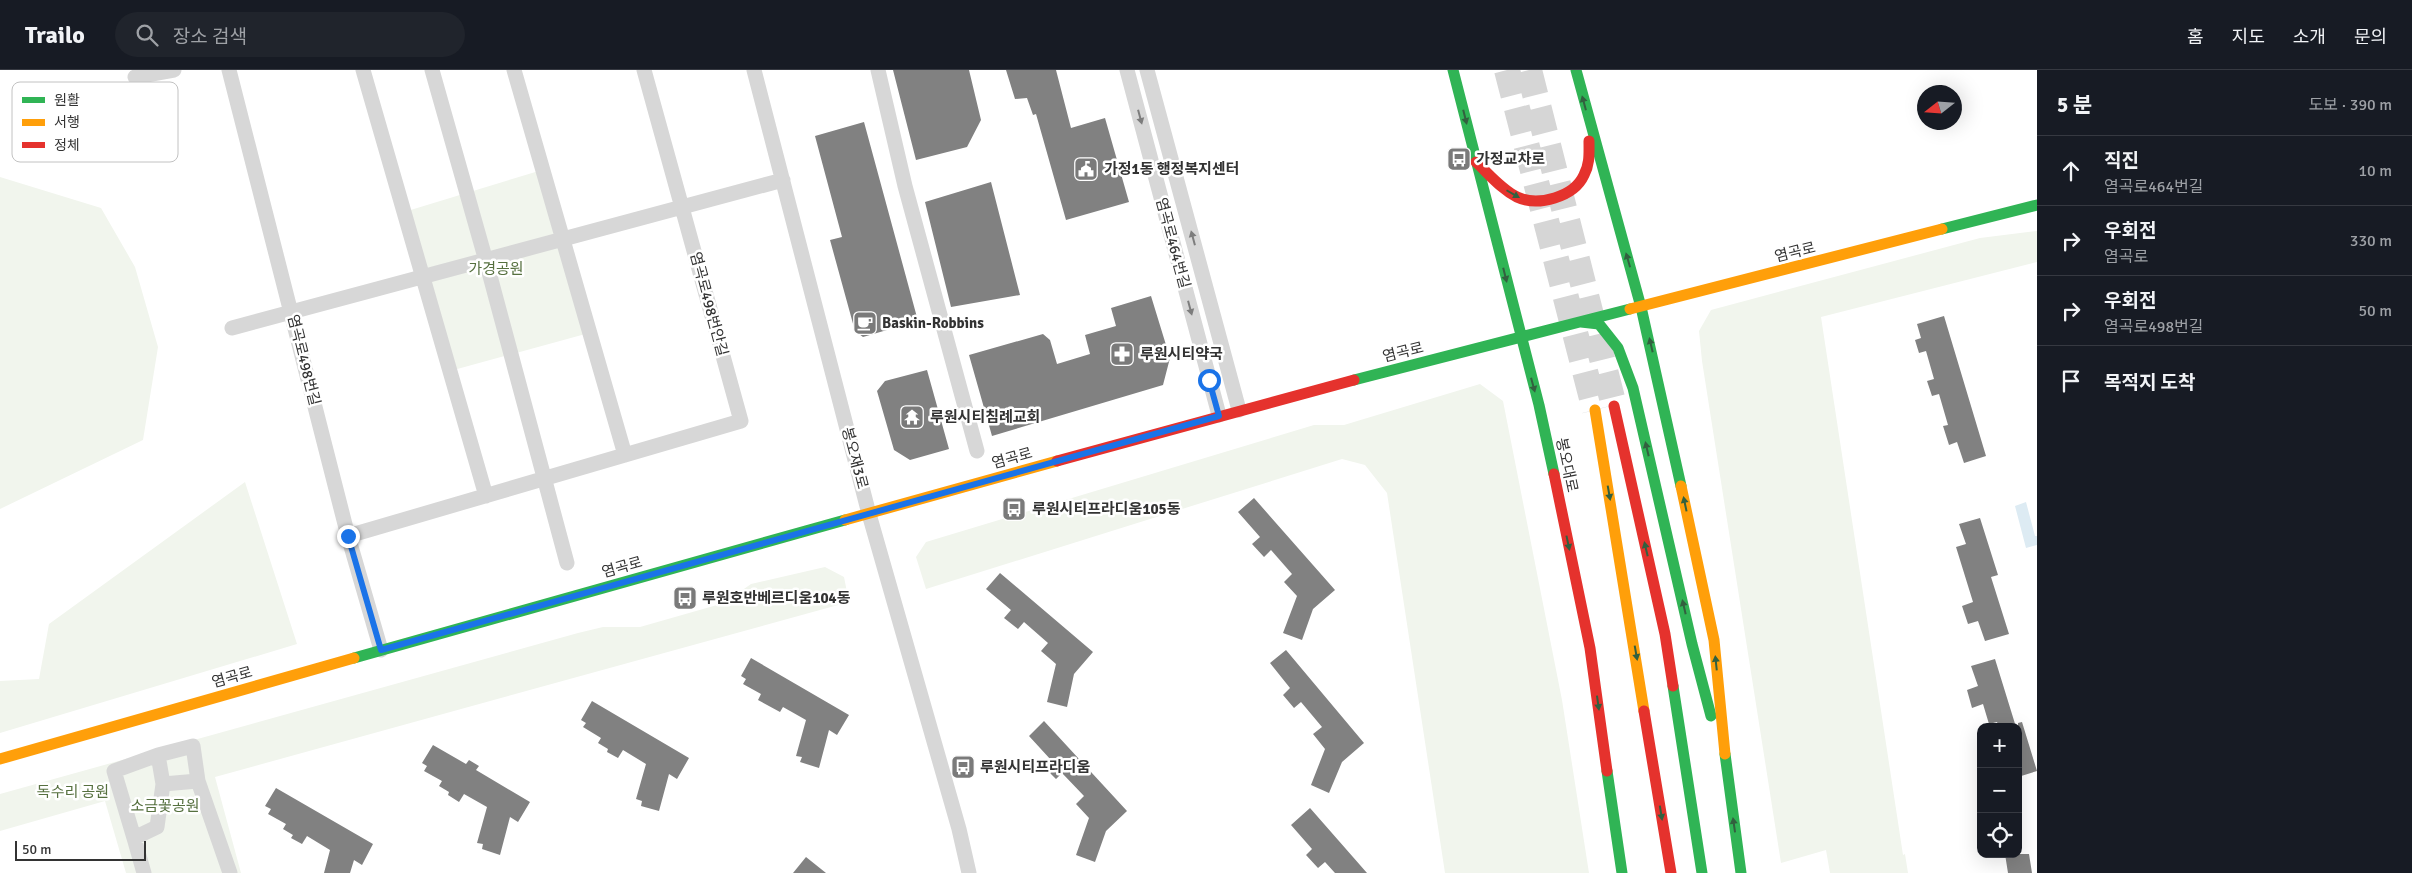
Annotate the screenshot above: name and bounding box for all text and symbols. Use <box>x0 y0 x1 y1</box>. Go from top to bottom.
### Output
search box <box>115 12 465 57</box>
text: Trailo <box>25 20 85 50</box>
icon: search <box>133 21 161 49</box>
text: 장소 검색 <box>173 25 247 49</box>
text: 홈 <box>2187 26 2204 48</box>
text: 지도 <box>2232 26 2265 48</box>
text: 소개 <box>2293 26 2326 48</box>
text: 문의 <box>2354 26 2387 48</box>
legend <box>12 82 178 162</box>
north arrow <box>1917 85 1962 130</box>
text: 원활 <box>54 92 80 109</box>
text: 5 분 <box>2057 92 2092 118</box>
text: 도보 · 390 m <box>2308 95 2392 115</box>
one-way arrow <box>1580 96 1588 111</box>
one-way arrow <box>1136 110 1144 125</box>
one-way arrow <box>1461 110 1469 125</box>
text: 서행 <box>54 114 80 131</box>
text: 정체 <box>54 137 80 154</box>
bus stop icon: 가정교차로 <box>1446 146 1472 172</box>
text: 직진 <box>2104 149 2139 173</box>
place label: 가정교차로 <box>1476 150 1545 168</box>
public building icon: 가정1동 행정복지센터 <box>1073 156 1099 182</box>
icon: ahead <box>2057 157 2085 185</box>
place label: 가정1동 행정복지센터 <box>1104 160 1240 178</box>
text: 10 m <box>2358 161 2392 181</box>
text: 염곡로464번길 <box>2104 177 2204 197</box>
one-way arrow <box>1506 190 1521 198</box>
street label: 염곡로464번길 <box>1152 196 1194 290</box>
text: 우회전 <box>2104 219 2156 243</box>
icon: right <box>2057 227 2085 255</box>
one-way arrow <box>1189 230 1197 246</box>
text: 330 m <box>2350 231 2392 251</box>
street label: 염곡로 <box>1773 238 1817 266</box>
text: 염곡로 <box>2104 247 2148 267</box>
street label: 염곡로498번안길 <box>686 250 732 358</box>
one-way arrow <box>1624 252 1632 267</box>
park label: 가경공원 <box>468 260 524 278</box>
one-way arrow <box>1501 267 1509 282</box>
text: 우회전 <box>2104 289 2156 313</box>
icon: right <box>2057 297 2085 325</box>
one-way arrow <box>1186 301 1194 316</box>
text: 50 m <box>2358 301 2392 321</box>
cafe icon: Baskin-Robbins <box>852 310 878 336</box>
street label: 염곡로498번길 <box>284 313 324 407</box>
place label: Baskin-Robbins <box>882 314 984 332</box>
text: 염곡로498번길 <box>2104 317 2204 337</box>
street label: 염곡로 <box>1381 338 1425 366</box>
one-way arrow <box>1647 338 1655 353</box>
pharmacy icon: 루원시티약국 <box>1109 341 1135 367</box>
place label: 루원시티약국 <box>1140 345 1223 363</box>
icon: arrive <box>2057 367 2085 395</box>
route start <box>1198 369 1221 392</box>
text: 목적지 도착 <box>2104 371 2196 395</box>
one-way arrow <box>1529 377 1537 392</box>
temple icon: 루원시티침례교회 <box>899 404 925 430</box>
place label: 루원시티침례교회 <box>930 408 1040 426</box>
street label: 봉오재3로 <box>838 425 872 491</box>
street label: 봉오대로 <box>1552 436 1582 494</box>
one-way arrow <box>1643 442 1651 457</box>
street label: 염곡로 <box>990 444 1034 472</box>
one-way arrow <box>1605 485 1613 501</box>
bus stop icon: 루원시티프라디움105동 <box>1001 496 1027 522</box>
one-way arrow <box>1681 496 1689 511</box>
place label: 루원시티프라디움105동 <box>1032 500 1181 518</box>
route end <box>337 525 360 548</box>
one-way arrow <box>1564 536 1572 551</box>
one-way arrow <box>1642 542 1650 557</box>
street label: 염곡로 <box>600 553 644 581</box>
bus stop icon: 루원호반베르디움104동 <box>672 585 698 611</box>
place label: 루원호반베르디움104동 <box>702 589 851 607</box>
one-way arrow <box>1680 600 1688 615</box>
one-way arrow <box>1632 645 1640 661</box>
one-way arrow <box>1712 655 1720 671</box>
street label: 염곡로 <box>210 663 254 691</box>
one-way arrow <box>1594 695 1602 711</box>
map controls <box>1977 723 2022 858</box>
button: + <box>1977 723 2022 768</box>
bus stop icon: 루원시티프라디움 <box>950 754 976 780</box>
place label: 루원시티프라디움 <box>980 758 1091 776</box>
button: − <box>1977 768 2022 813</box>
park label: 독수리 공원 <box>37 783 109 801</box>
park label: 소금꽃공원 <box>130 797 200 815</box>
one-way arrow <box>1658 806 1666 822</box>
button: locate <box>1977 813 2022 858</box>
one-way arrow <box>1730 816 1738 832</box>
scale bar <box>15 838 146 861</box>
text: 50 m <box>22 841 51 858</box>

